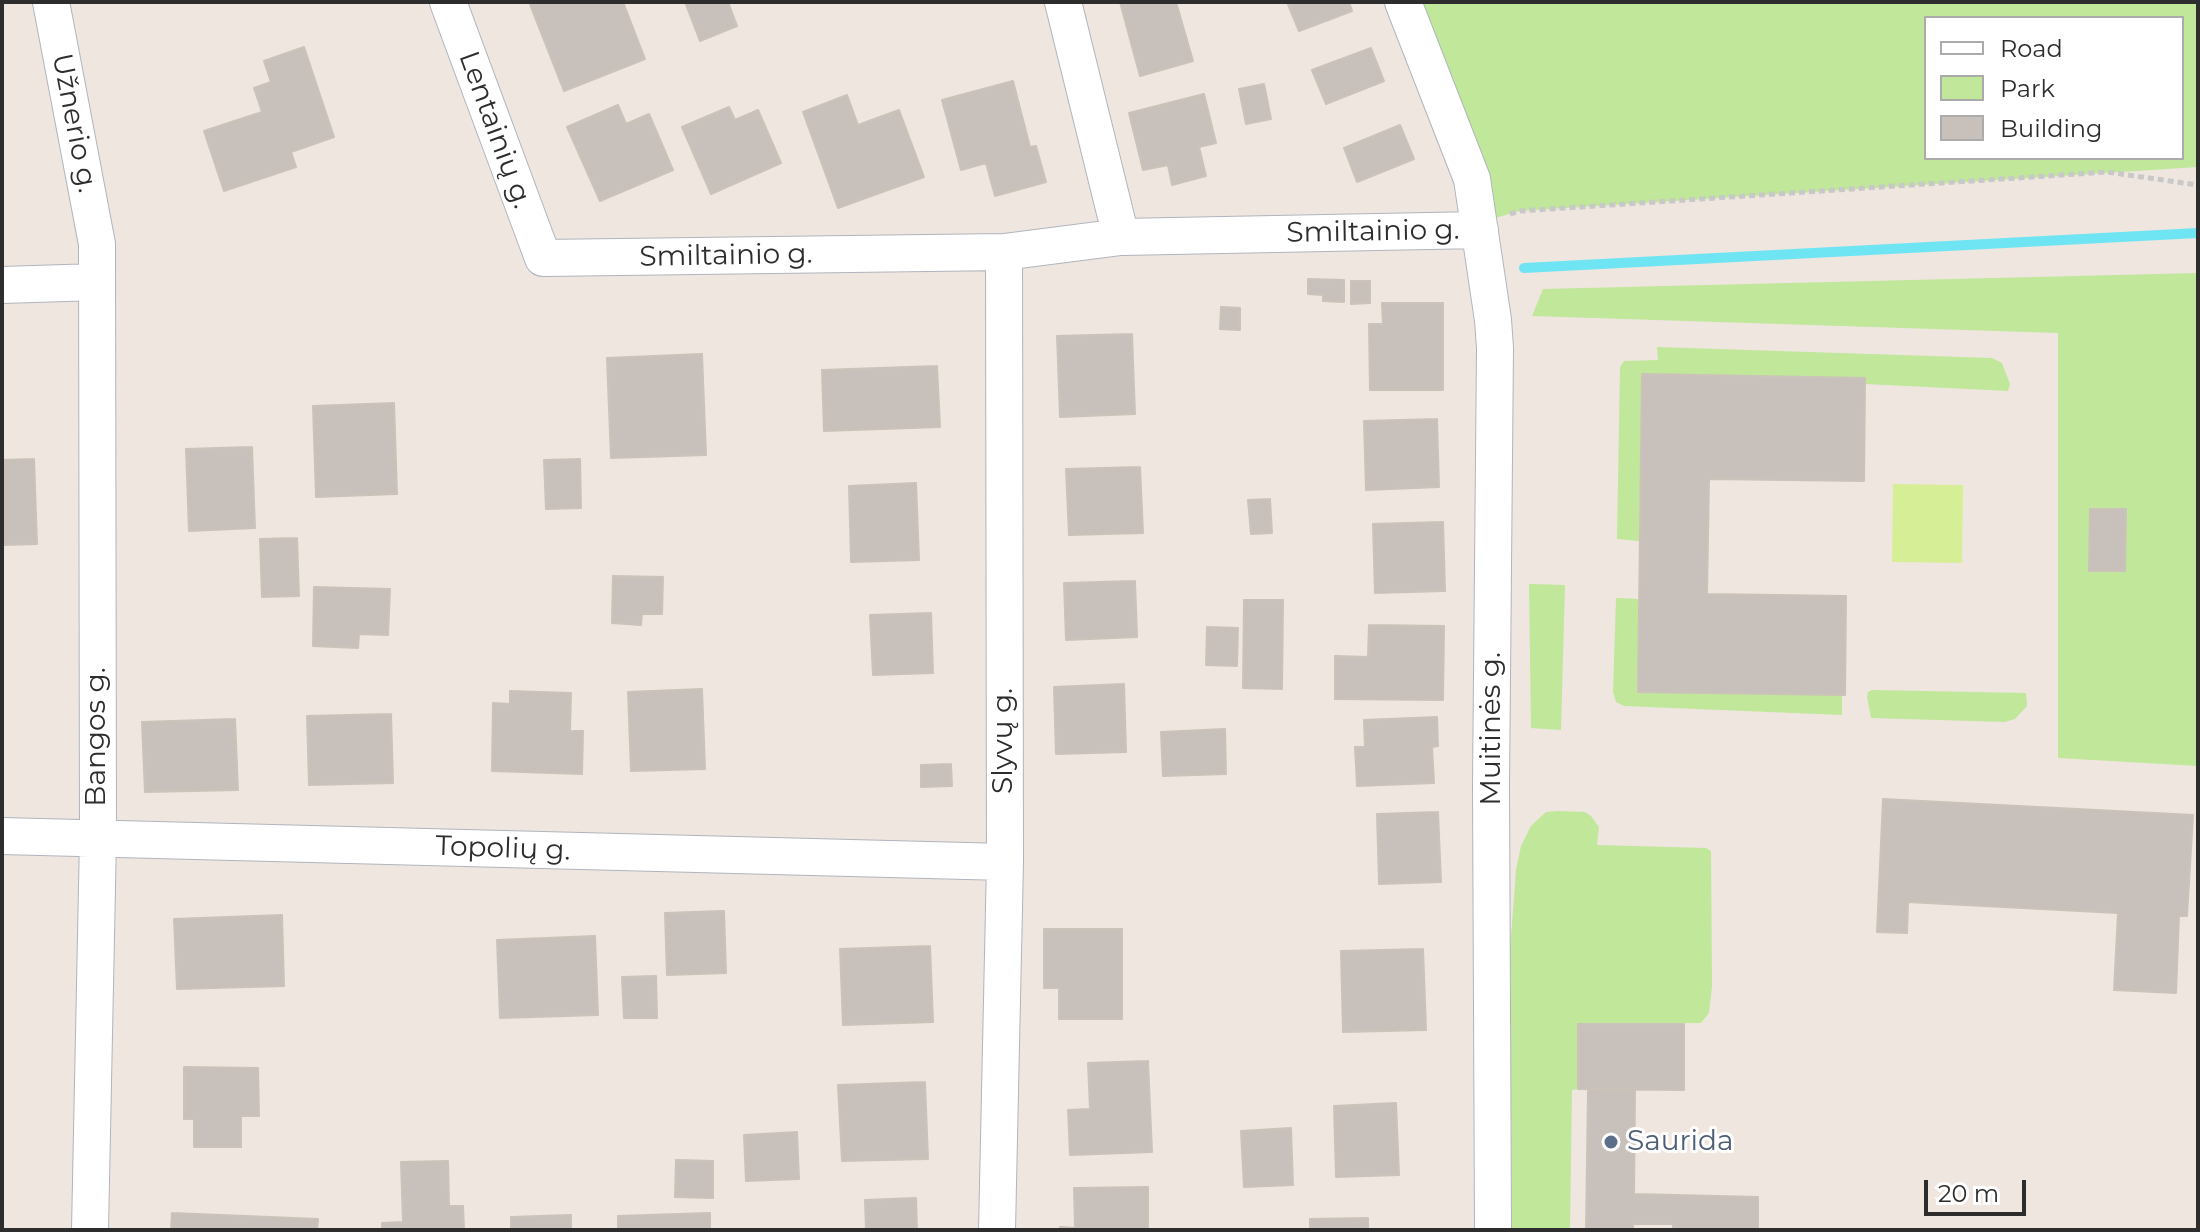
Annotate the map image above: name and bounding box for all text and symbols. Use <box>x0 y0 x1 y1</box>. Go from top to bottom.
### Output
legend <box>1924 16 2184 160</box>
text: Road <box>2000 34 2063 63</box>
street label: Lentainių g. <box>451 47 539 213</box>
street label: Užnerio g. <box>44 51 104 195</box>
text: Park <box>2000 74 2055 103</box>
text: Building <box>2000 114 2103 143</box>
street label: Smiltainio g. <box>1286 214 1460 250</box>
street label: Smiltainio g. <box>639 238 813 274</box>
street label: Muitinės g. <box>1475 652 1509 806</box>
street label: Bangos g. <box>80 667 114 807</box>
street label: Slyvų g. <box>987 688 1021 794</box>
street label: Topolių g. <box>435 830 571 868</box>
place label: Saurida <box>1627 1125 1734 1159</box>
marker: Saurida <box>1602 1133 1620 1151</box>
scale bar <box>1928 1164 2030 1214</box>
text: 20 m <box>1938 1179 1999 1208</box>

